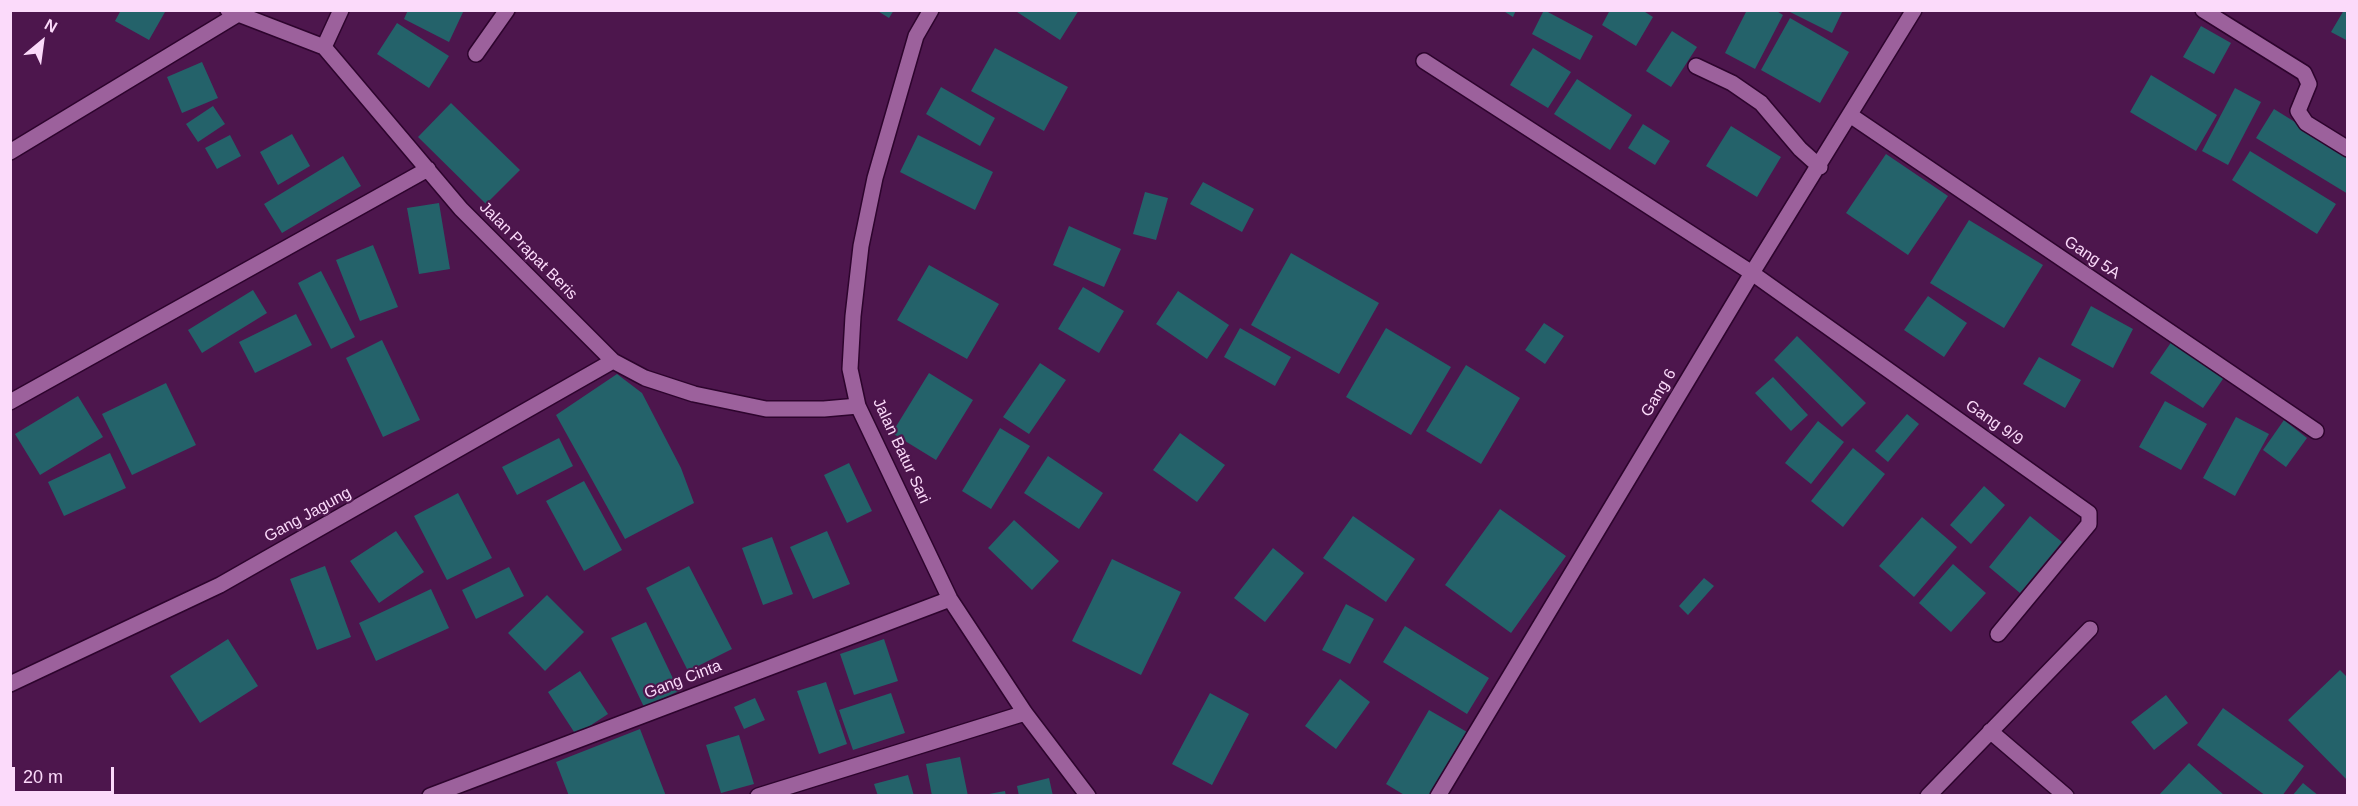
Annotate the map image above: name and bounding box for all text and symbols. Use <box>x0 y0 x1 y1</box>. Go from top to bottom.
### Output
north arrow <box>12 12 72 72</box>
text: N <box>42 16 60 36</box>
street label: Jalan Prapat Beris <box>475 198 581 304</box>
street label: Gang 5A <box>2060 232 2124 284</box>
street label: Gang 6 <box>1637 366 1681 420</box>
street label: Jalan Batur Sari <box>868 395 934 507</box>
street label: Gang 9/9 <box>1962 396 2026 450</box>
street label: Gang Jagung <box>261 483 355 547</box>
street label: Gang Cinta <box>642 657 724 703</box>
scale bar <box>15 755 117 793</box>
text: 20 m <box>23 767 63 787</box>

